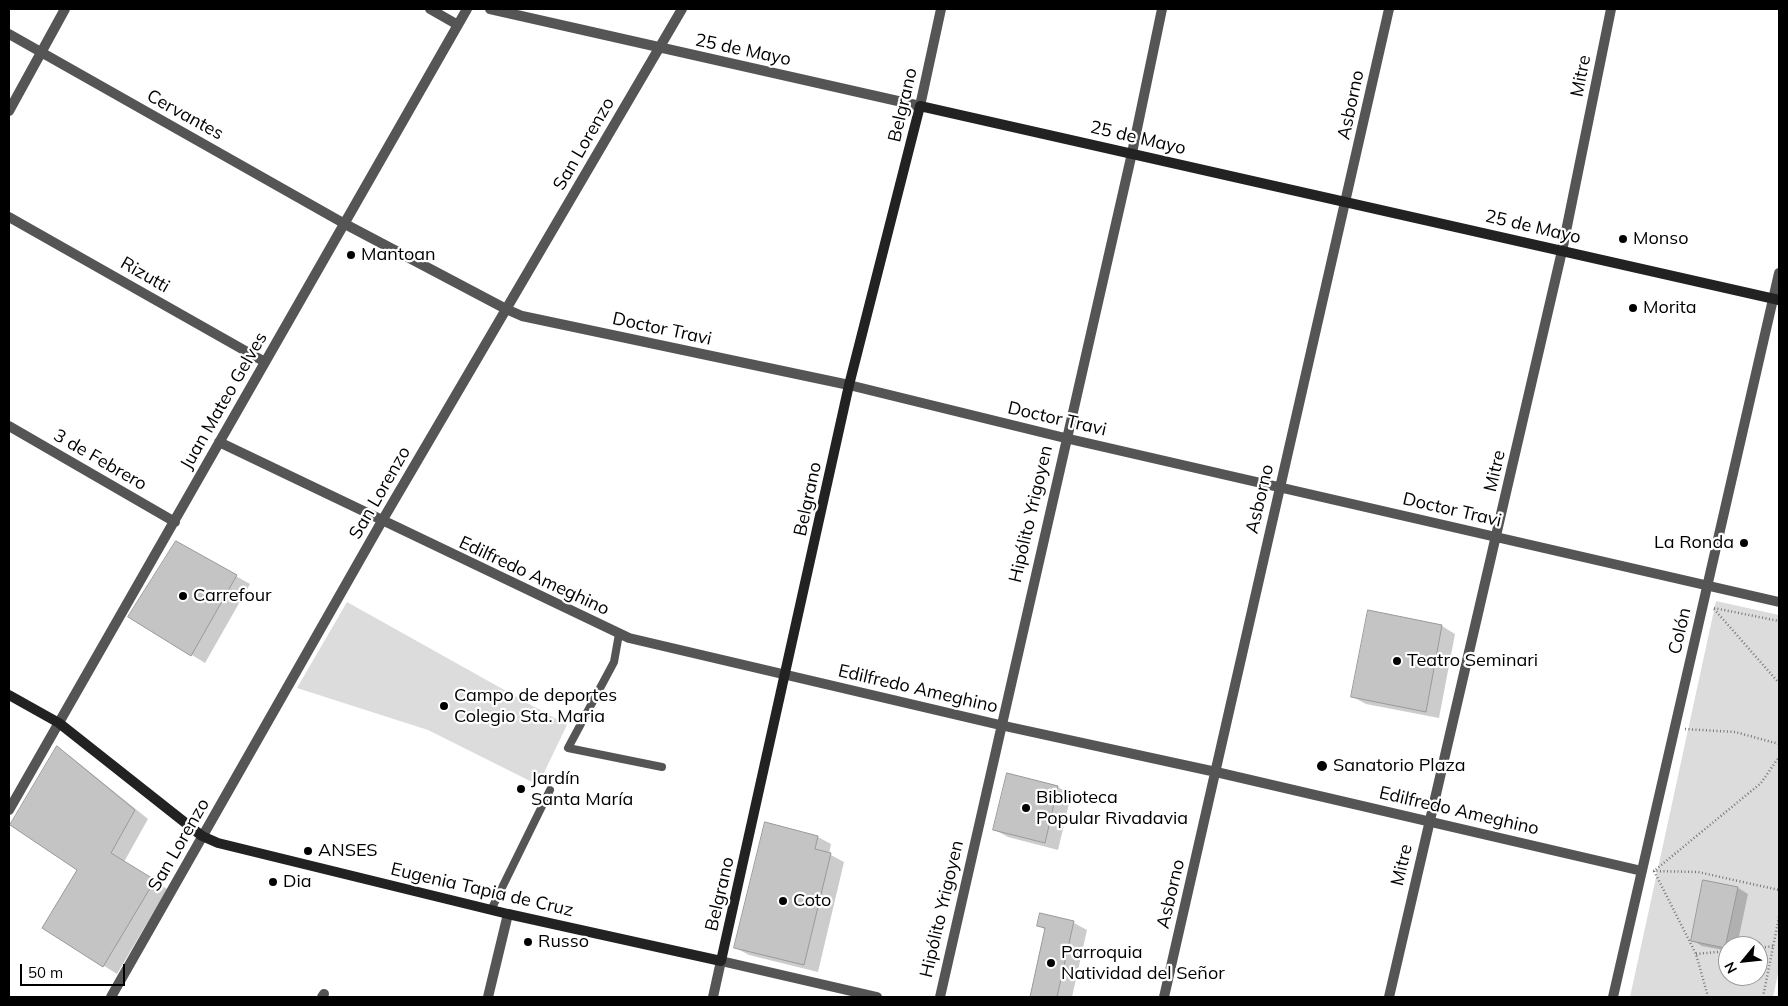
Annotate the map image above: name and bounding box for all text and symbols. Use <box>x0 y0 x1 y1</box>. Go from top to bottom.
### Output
street label: 25 de Mayo <box>693 29 793 71</box>
street label: Mitre <box>1566 53 1596 99</box>
street label: Belgrano <box>884 66 922 144</box>
street label: Asborno <box>1333 68 1369 142</box>
street label: Cervantes <box>143 85 227 145</box>
street label: San Lorenzo <box>549 94 619 194</box>
street label: 25 de Mayo <box>1088 117 1188 159</box>
street label: 25 de Mayo <box>1483 206 1583 248</box>
place label: Monso <box>1633 228 1688 250</box>
marker: Monso <box>1617 233 1629 245</box>
place label: Mantoan <box>361 244 436 266</box>
marker: Mantoan <box>345 249 357 261</box>
street label: Rizutti <box>117 252 173 298</box>
place label: Morita <box>1643 297 1697 319</box>
marker: Morita <box>1627 302 1639 314</box>
street label: Doctor Travi <box>610 308 714 350</box>
street label: Juan Mateo Gelves <box>176 329 272 473</box>
street label: Doctor Travi <box>1005 397 1109 441</box>
street label: 3 de Febrero <box>50 425 150 495</box>
street label: San Lorenzo <box>345 443 415 543</box>
street label: Hipólito Yrigoyen <box>1005 443 1057 585</box>
street label: Mitre <box>1480 448 1510 494</box>
street label: Belgrano <box>790 460 826 538</box>
street label: Asborno <box>1242 462 1278 536</box>
street label: Doctor Travi <box>1400 488 1504 532</box>
street label: Edilfredo Ameghino <box>455 532 613 620</box>
place label: La Ronda <box>1654 532 1734 554</box>
marker: La Ronda <box>1738 537 1750 549</box>
place label: Carrefour <box>193 585 272 607</box>
marker: Carrefour <box>177 590 189 602</box>
street label: Colón <box>1664 606 1696 656</box>
place label: Teatro Seminari <box>1407 650 1538 672</box>
marker: Teatro Seminari <box>1391 655 1403 667</box>
street label: Edilfredo Ameghino <box>836 660 1000 718</box>
place label: Campo de deportes Colegio Sta. Maria <box>454 685 617 728</box>
marker: Campo de deportes Colegio Sta. Maria <box>438 700 450 712</box>
place label: Sanatorio Plaza <box>1333 755 1465 777</box>
marker: Sanatorio Plaza <box>1315 759 1329 773</box>
place label: Jardín Santa María <box>531 768 633 811</box>
street label: Edilfredo Ameghino <box>1377 782 1541 840</box>
marker: Jardín Santa María <box>515 783 527 795</box>
place label: Biblioteca Popular Rivadavia <box>1036 787 1188 830</box>
street label: San Lorenzo <box>144 795 214 895</box>
marker: Biblioteca Popular Rivadavia <box>1020 802 1032 814</box>
street label: Hipólito Yrigoyen <box>916 838 968 980</box>
place label: ANSES <box>318 840 378 862</box>
street label: Mitre <box>1387 842 1417 888</box>
marker: ANSES <box>302 845 314 857</box>
street label: Belgrano <box>701 855 739 933</box>
street label: Asborno <box>1153 857 1189 931</box>
street label: Eugenia Tapia de Cruz <box>389 858 575 922</box>
place label: Dia <box>283 871 312 893</box>
marker: Dia <box>267 876 279 888</box>
place label: Coto <box>793 890 831 912</box>
marker: Coto <box>777 895 789 907</box>
place label: Russo <box>538 931 589 953</box>
marker: Russo <box>522 936 534 948</box>
north arrow <box>1718 936 1768 986</box>
place label: Parroquia Natividad del Señor <box>1061 942 1225 984</box>
scale bar <box>22 954 128 986</box>
marker: Parroquia Natividad del Señor <box>1045 957 1057 969</box>
text: N <box>1720 959 1741 976</box>
text: 50 m <box>28 963 63 982</box>

